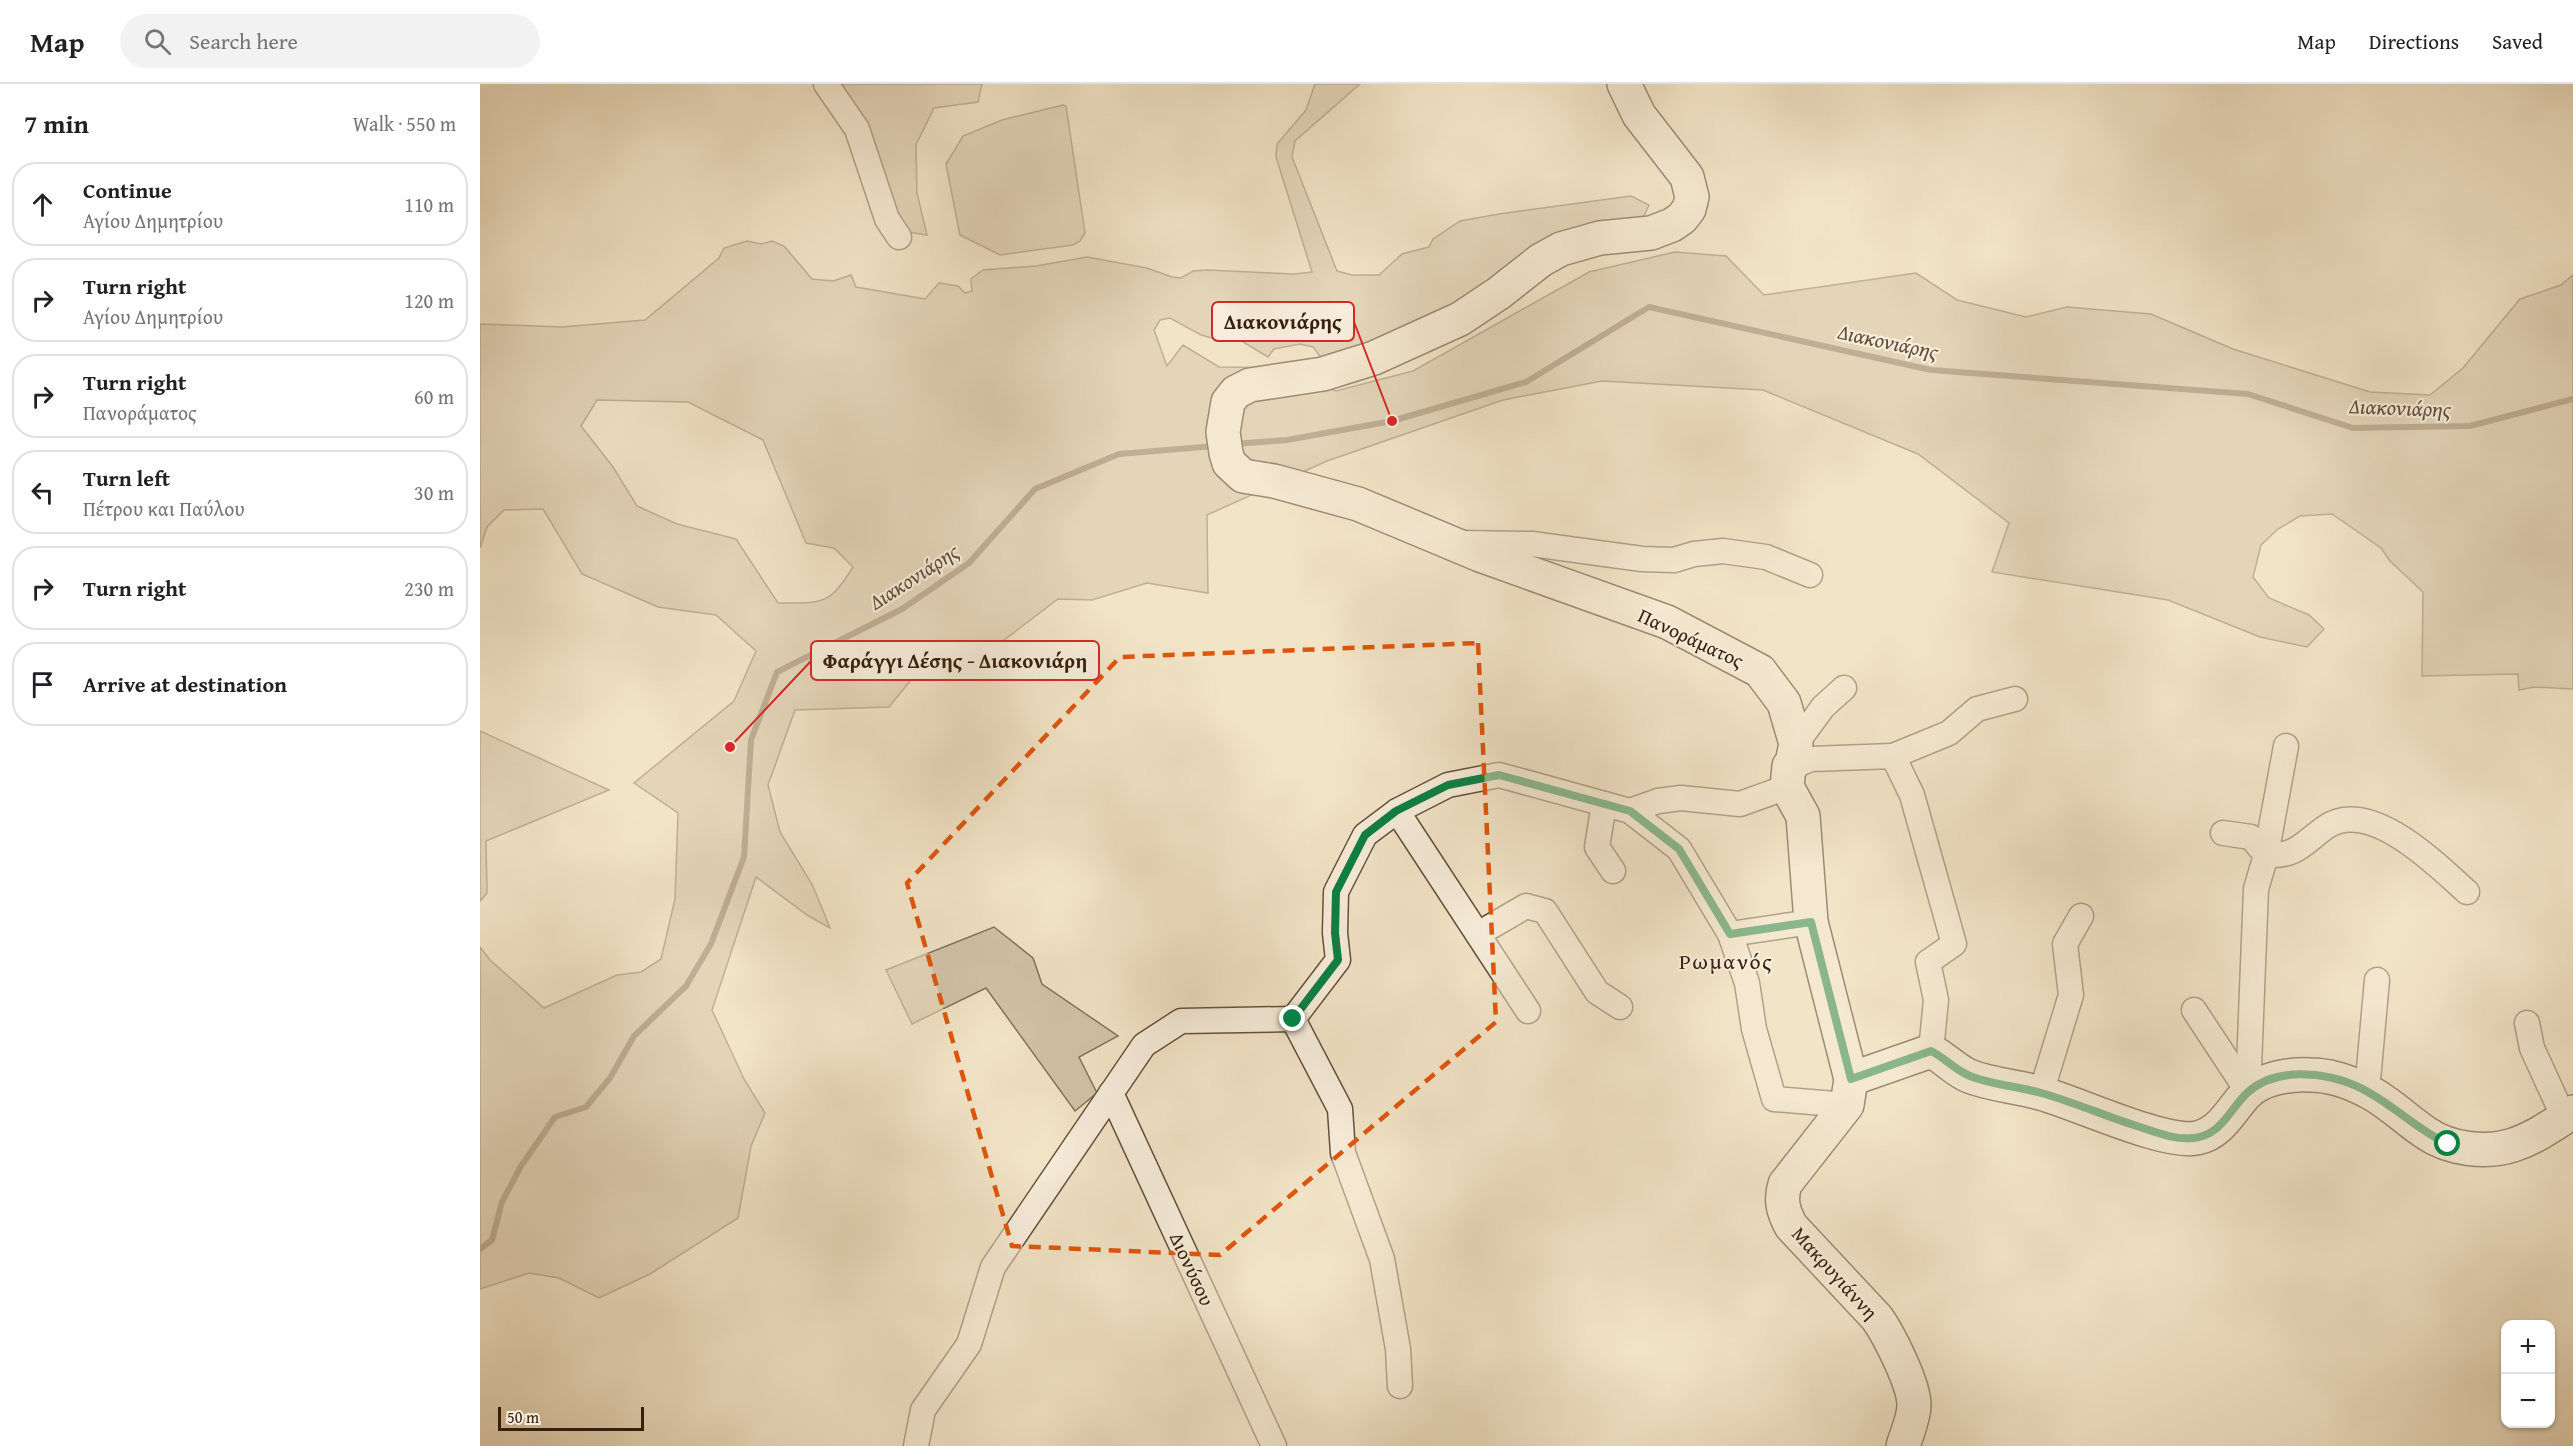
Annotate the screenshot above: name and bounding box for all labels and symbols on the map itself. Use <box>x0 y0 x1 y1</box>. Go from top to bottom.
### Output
callout: Διακονιάρης <box>1212 302 1354 341</box>
text: Διακονιάρης <box>1223 306 1342 337</box>
water label: Διακονιάρης <box>1835 316 1942 367</box>
water label: Διακονιάρης <box>2348 390 2452 425</box>
water label: Διακονιάρης <box>862 535 966 617</box>
street label: Πανοράματος <box>1634 600 1749 675</box>
callout: Φαράγγι Δέσης - Διακονιάρη <box>811 641 1099 680</box>
text: Φαράγγι Δέσης - Διακονιάρη <box>823 645 1087 676</box>
district label: Ρωμανός <box>1679 945 1773 977</box>
route end <box>1279 1005 1305 1031</box>
route start <box>2434 1130 2460 1156</box>
street label: Μακρυγιάννη <box>1786 1220 1885 1326</box>
street label: Διονύσου <box>1163 1227 1222 1310</box>
scale bar <box>498 1404 644 1432</box>

